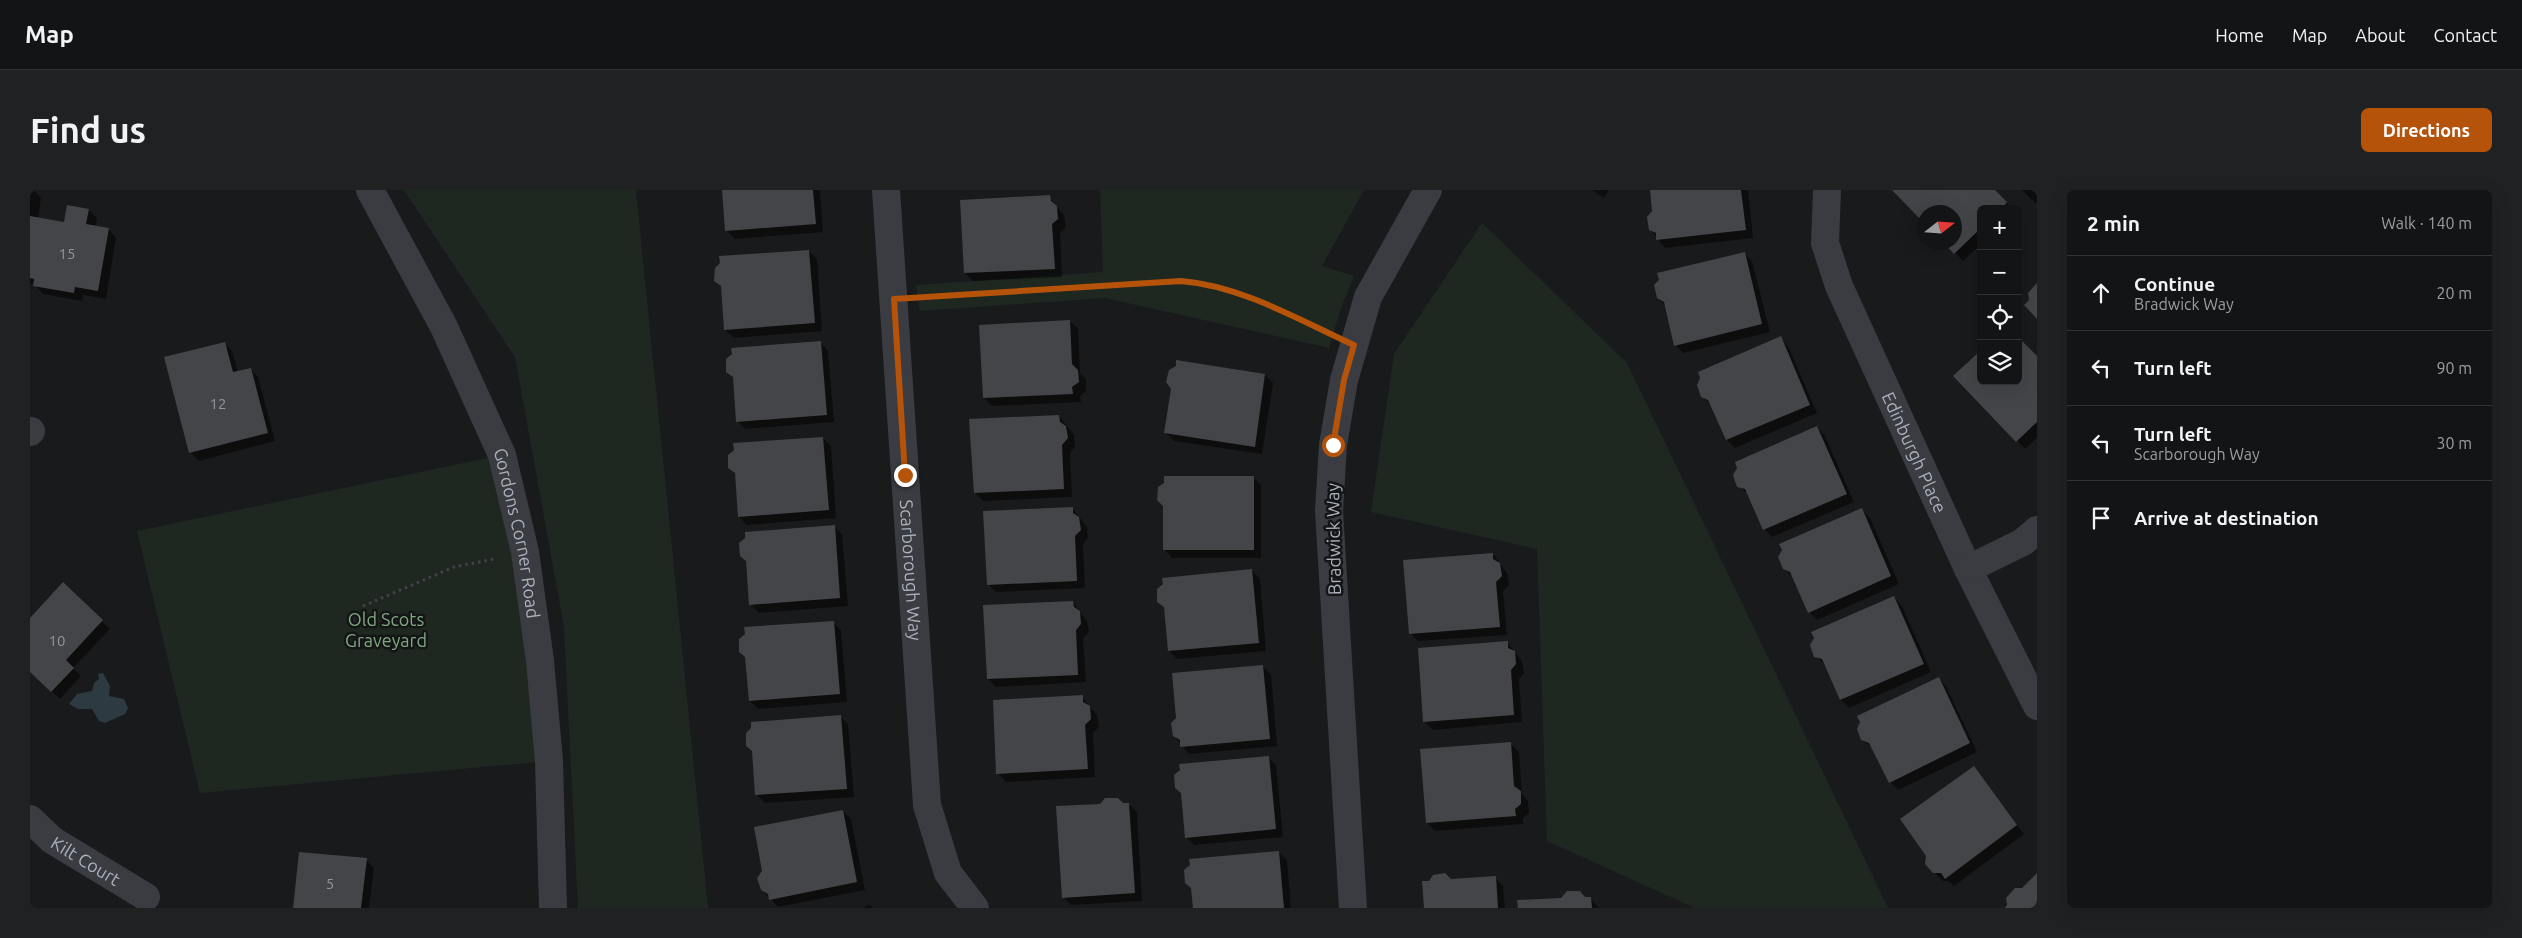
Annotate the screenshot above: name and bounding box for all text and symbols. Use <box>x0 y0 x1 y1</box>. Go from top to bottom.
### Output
text: Map <box>25 21 74 48</box>
text: Home <box>2215 25 2264 45</box>
text: Map <box>2292 25 2327 45</box>
text: About <box>2355 25 2405 45</box>
text: Contact <box>2433 25 2497 45</box>
button: Directions <box>2361 108 2492 152</box>
text: Find us <box>30 110 146 150</box>
north arrow <box>1917 205 1962 250</box>
map controls <box>1977 205 2022 385</box>
button: + <box>1977 205 2022 250</box>
text: 2 min <box>2087 211 2140 235</box>
text: Walk · 140 m <box>2381 214 2472 232</box>
house number: 15 <box>59 245 75 262</box>
button: − <box>1977 250 2022 295</box>
text: Continue <box>2134 273 2215 295</box>
icon: ahead <box>2087 279 2115 307</box>
text: 20 m <box>2436 284 2472 302</box>
button: locate <box>1977 295 2022 340</box>
text: Bradwick Way <box>2134 295 2234 313</box>
button: layers <box>1977 340 2022 385</box>
icon: left <box>2087 354 2115 382</box>
text: Turn left <box>2134 357 2212 379</box>
text: 90 m <box>2436 359 2472 377</box>
street label: Edinburgh Place <box>1879 389 1951 516</box>
house number: 12 <box>210 395 226 412</box>
text: Turn left <box>2134 423 2212 445</box>
icon: left <box>2087 429 2115 457</box>
route start <box>1322 434 1345 457</box>
text: 30 m <box>2436 434 2472 452</box>
street label: Gordons Corner Road <box>490 444 544 620</box>
text: Scarborough Way <box>2134 445 2260 463</box>
route end <box>894 464 917 487</box>
street label: Bradwick Way <box>1322 482 1344 595</box>
street label: Scarborough Way <box>897 499 926 642</box>
icon: arrive <box>2087 504 2115 532</box>
text: Arrive at destination <box>2134 507 2319 529</box>
park label: Old Scots Graveyard <box>345 609 427 650</box>
house number: 10 <box>49 632 65 649</box>
street label: Kilt Court <box>48 832 124 889</box>
house number: 5 <box>326 875 334 892</box>

